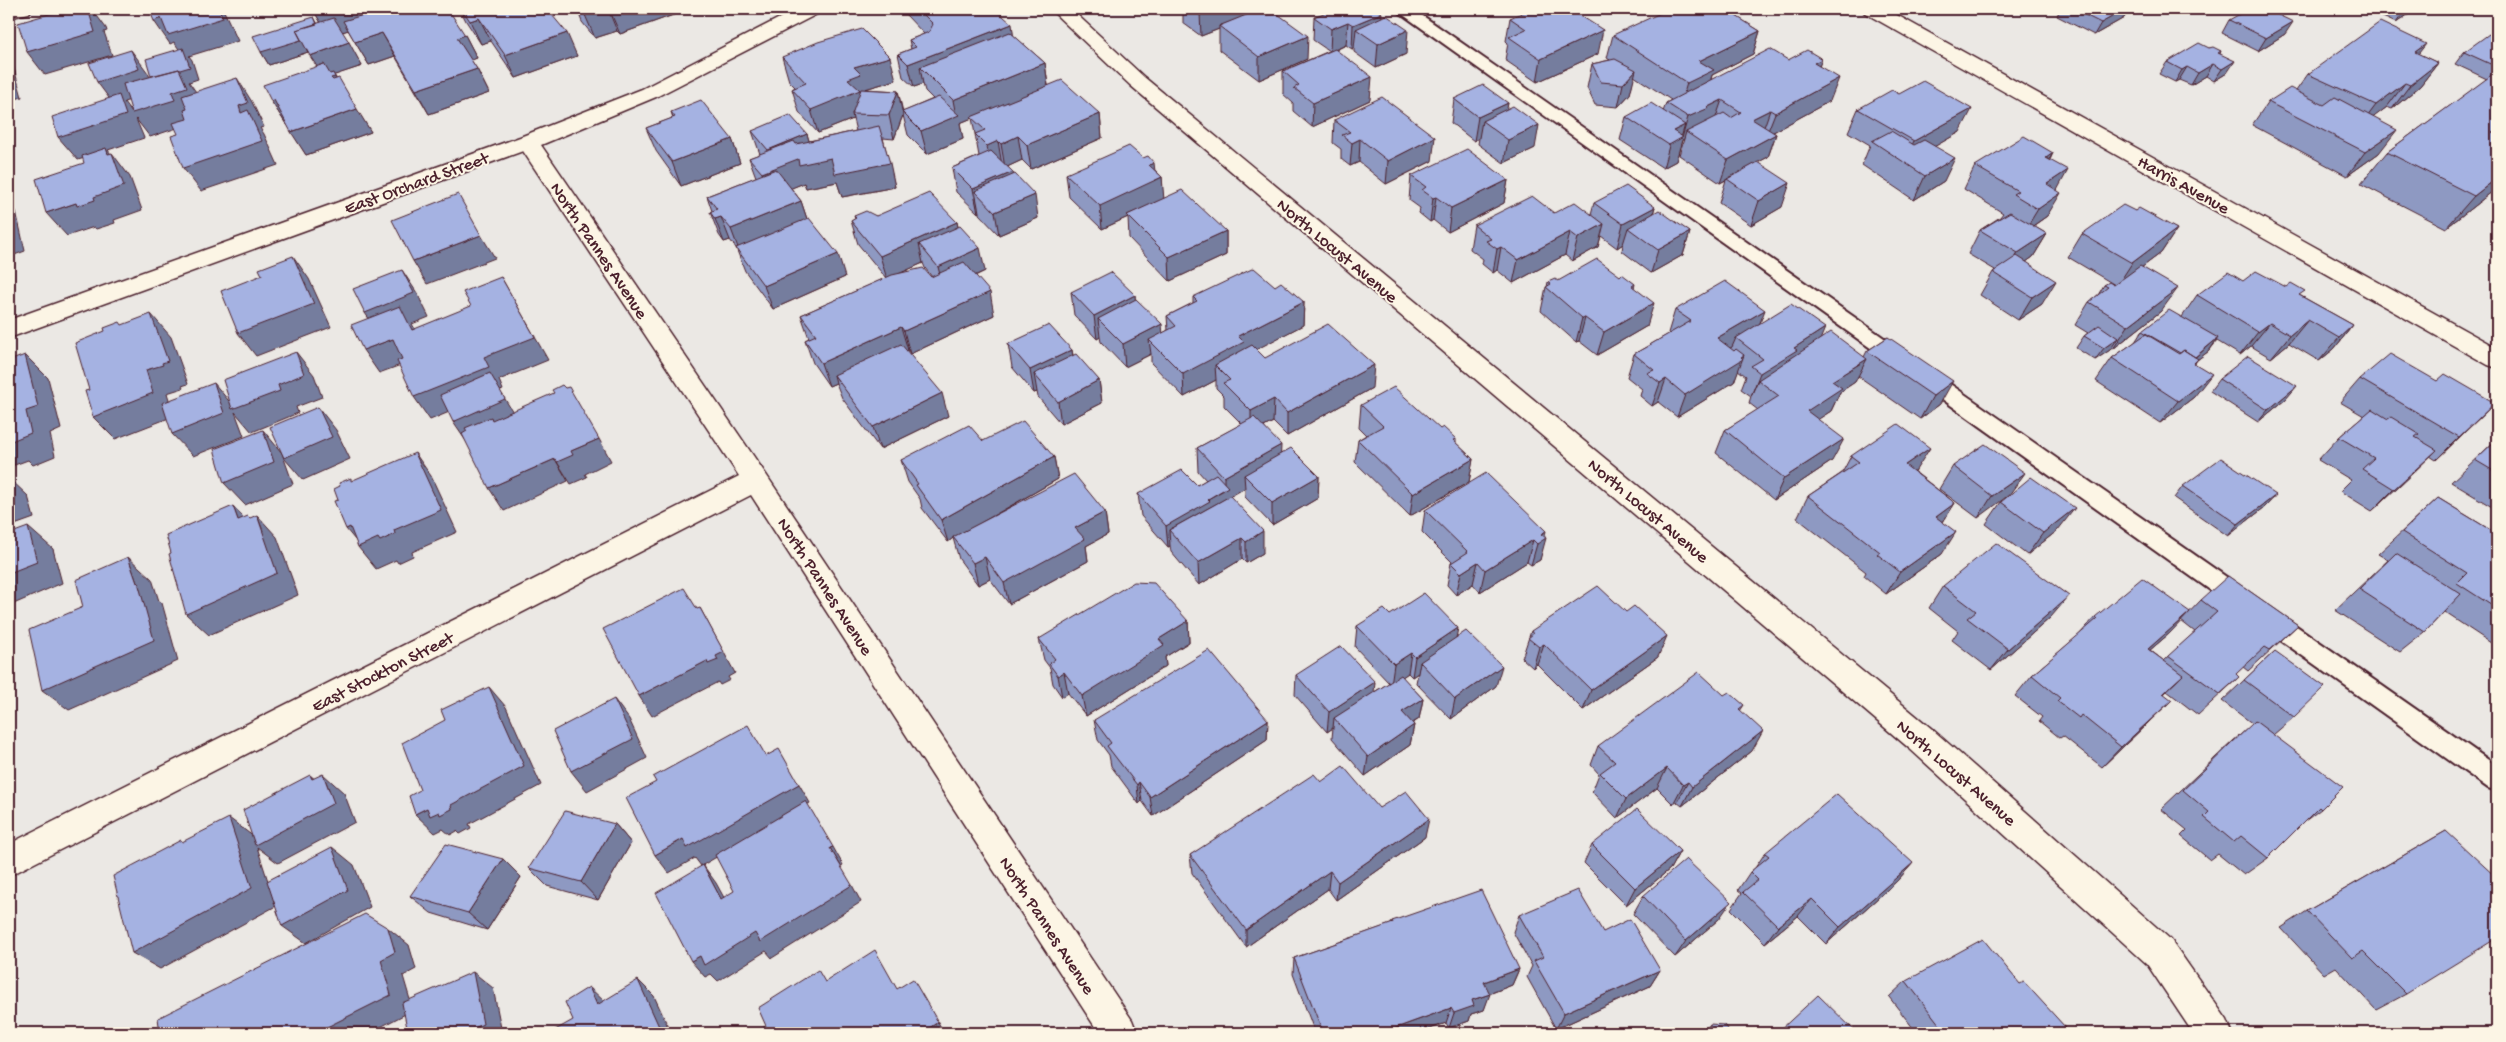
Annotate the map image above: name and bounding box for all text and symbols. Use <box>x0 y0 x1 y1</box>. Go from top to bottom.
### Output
street label: East Orchard Street <box>342 148 493 220</box>
street label: Harris Avenue <box>2133 152 2233 220</box>
street label: North Pannes Avenue <box>544 179 652 324</box>
street label: North Locust Avenue <box>1272 195 1402 309</box>
street label: North Locust Avenue <box>1583 455 1713 569</box>
street label: North Pannes Avenue <box>772 515 877 661</box>
street label: East Stockton Street <box>309 628 459 718</box>
street label: North Locust Avenue <box>1891 716 2020 832</box>
street label: North Pannes Avenue <box>994 854 1099 1000</box>

